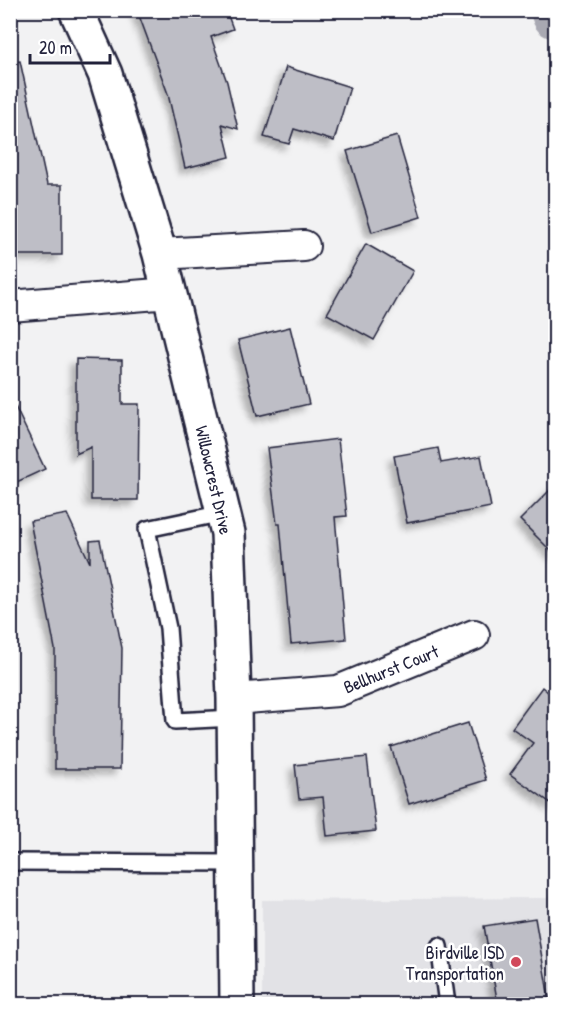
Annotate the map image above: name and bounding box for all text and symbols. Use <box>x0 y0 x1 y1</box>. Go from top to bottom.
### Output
scale bar <box>30 27 110 65</box>
text: 20 m <box>39 35 72 60</box>
street label: Willowcrest Drive <box>189 423 239 537</box>
street label: Bellhurst Court <box>340 638 443 699</box>
place label: Birdville ISD Transportation <box>406 940 504 986</box>
marker: Birdville ISD Transportation <box>509 955 523 969</box>

